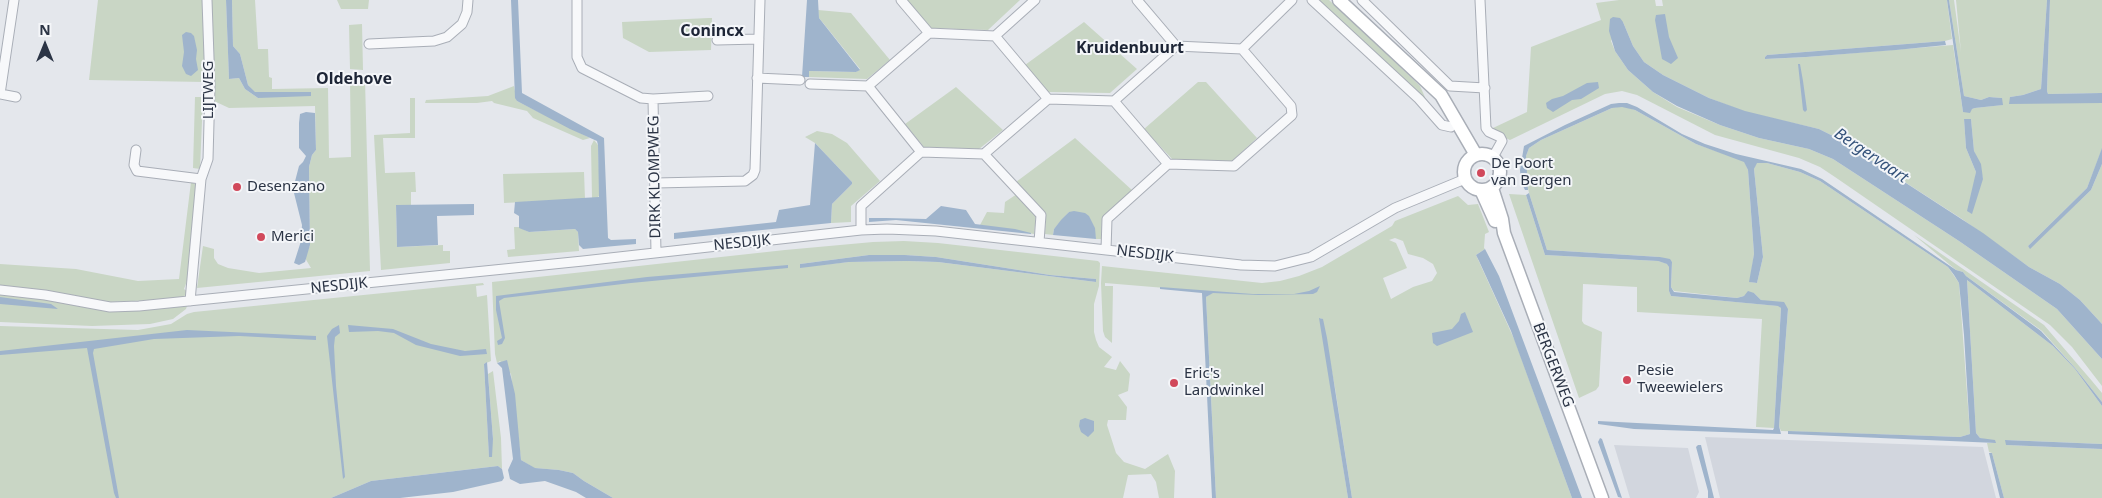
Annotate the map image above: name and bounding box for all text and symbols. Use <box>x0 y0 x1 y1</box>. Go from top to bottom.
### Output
north arrow <box>20 20 70 70</box>
text: N <box>39 20 51 39</box>
district label: Conincx <box>680 21 744 41</box>
district label: Kruidenbuurt <box>1076 38 1184 58</box>
street label: LIJTWEG <box>200 61 218 119</box>
district label: Oldehove <box>316 69 392 89</box>
street label: DIRK KLOMPWEG <box>645 115 665 239</box>
water label: Bergervaart <box>1831 124 1911 188</box>
place label: De Poort van Bergen <box>1491 155 1571 190</box>
marker: De Poort van Bergen <box>1475 167 1487 179</box>
place label: Desenzano <box>247 178 325 196</box>
marker: Desenzano <box>231 181 243 193</box>
place label: Merici <box>271 228 314 246</box>
marker: Merici <box>255 231 267 243</box>
street label: NESDIJK <box>713 231 771 255</box>
street label: NESDIJK <box>1115 242 1175 266</box>
street label: NESDIJK <box>310 274 368 298</box>
street label: BERGERWEG <box>1529 320 1577 410</box>
place label: Pesie Tweewielers <box>1637 362 1723 397</box>
place label: Eric's Landwinkel <box>1184 365 1264 400</box>
marker: Pesie Tweewielers <box>1621 374 1633 386</box>
marker: Eric's Landwinkel <box>1168 377 1180 389</box>

